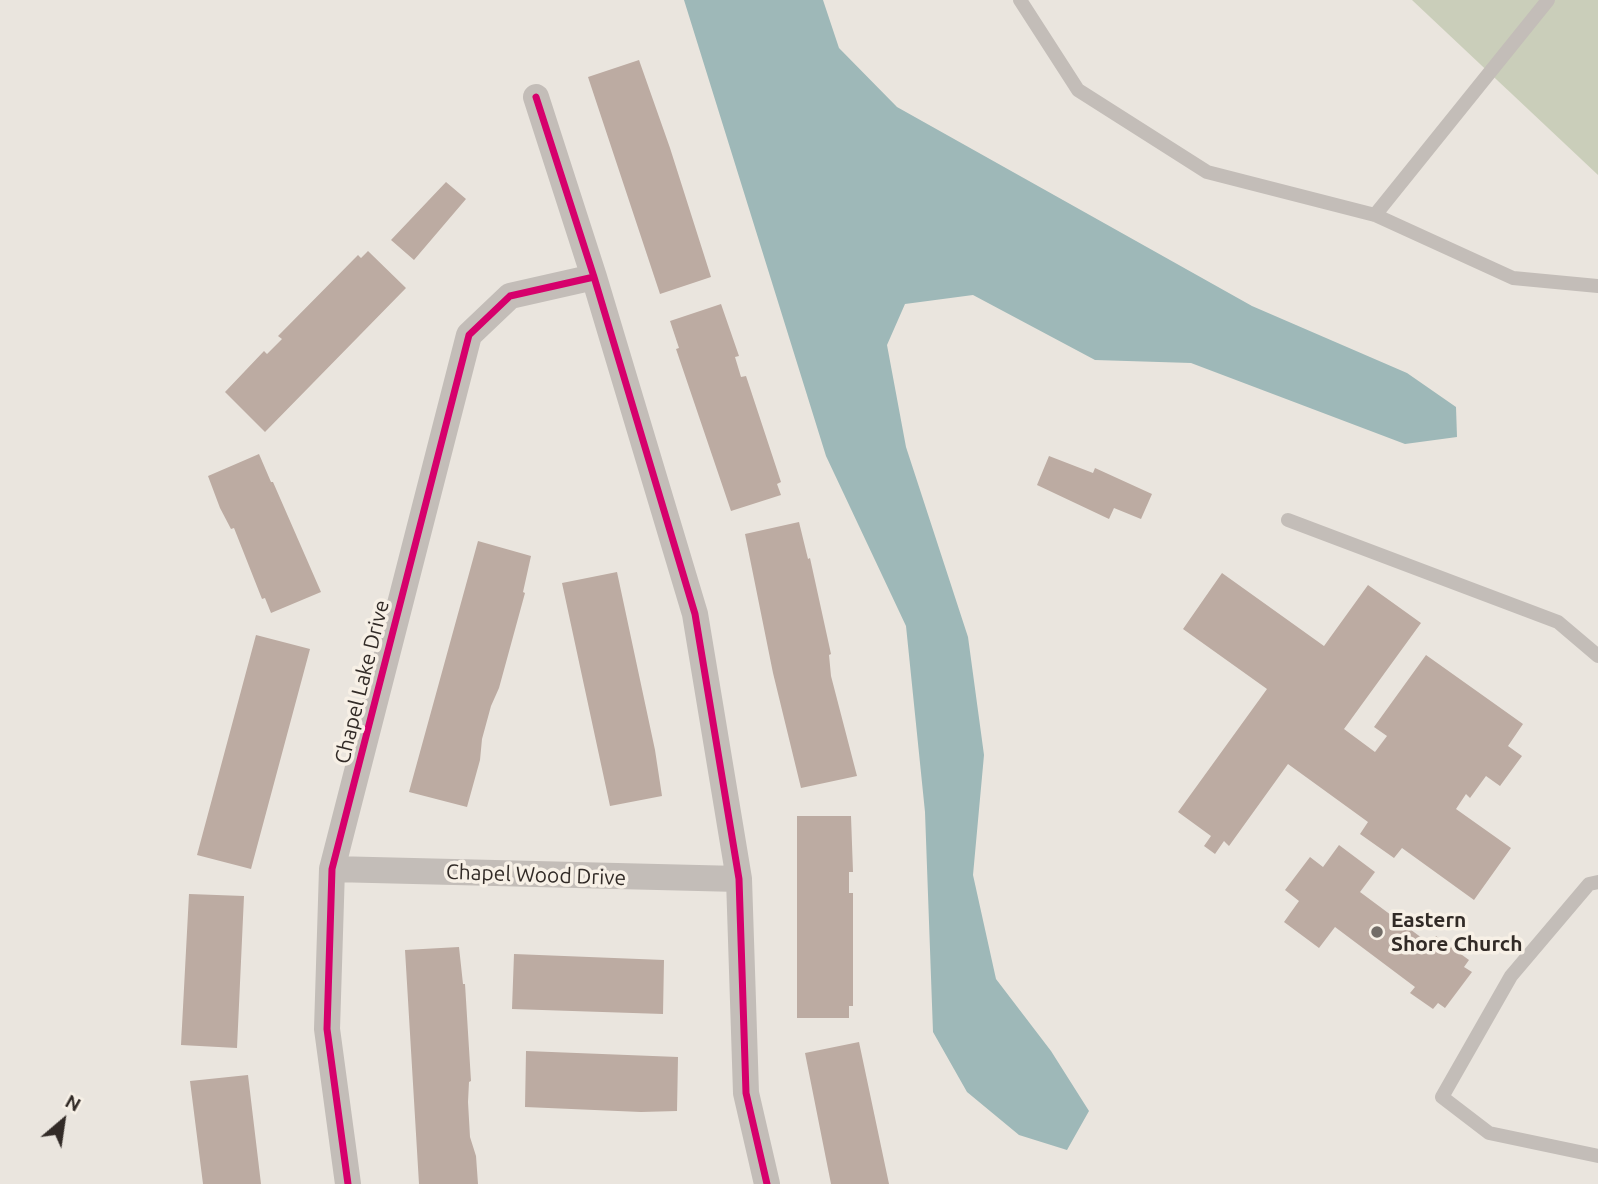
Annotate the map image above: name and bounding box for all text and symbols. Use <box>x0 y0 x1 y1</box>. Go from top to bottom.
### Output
street label: Chapel Lake Drive <box>329 598 395 766</box>
street label: Chapel Wood Drive <box>445 859 627 891</box>
place label: Eastern Shore Church <box>1391 907 1522 957</box>
marker: Eastern Shore Church <box>1369 924 1385 940</box>
north arrow <box>28 1086 98 1156</box>
text: N <box>62 1090 85 1116</box>

